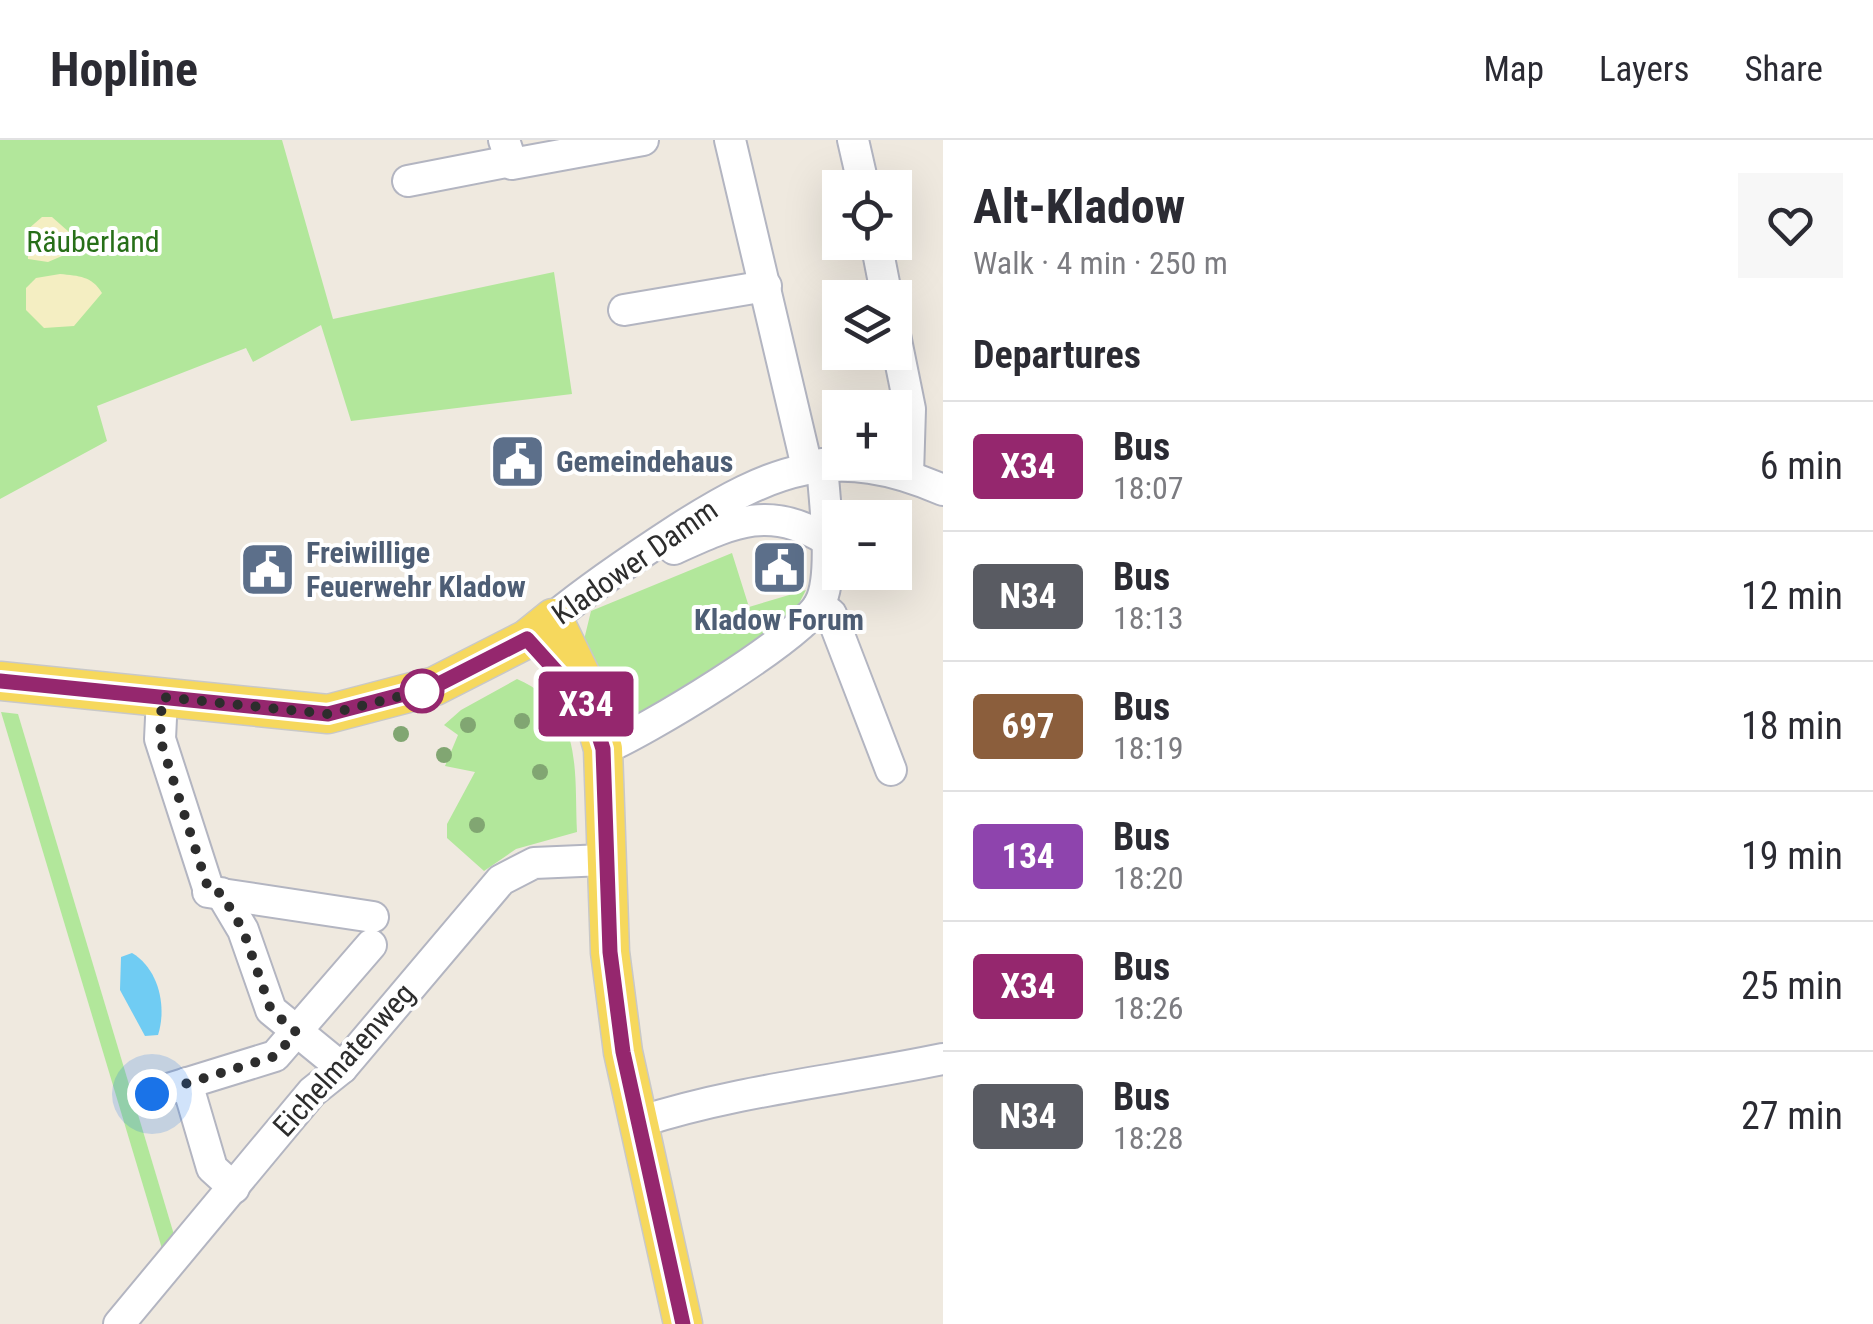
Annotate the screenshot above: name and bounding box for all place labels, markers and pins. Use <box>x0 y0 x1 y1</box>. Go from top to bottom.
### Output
public building icon: Gemeindehaus <box>487 432 547 492</box>
place label: Gemeindehaus <box>556 444 733 479</box>
place label: Freiwillige Feuerwehr Kladow <box>306 535 526 604</box>
public building icon: Kladow Forum <box>749 538 809 598</box>
public building icon: Freiwillige Feuerwehr Kladow <box>237 540 297 600</box>
place label: Kladow Forum <box>694 602 864 637</box>
unlabelled marker <box>401 670 443 712</box>

